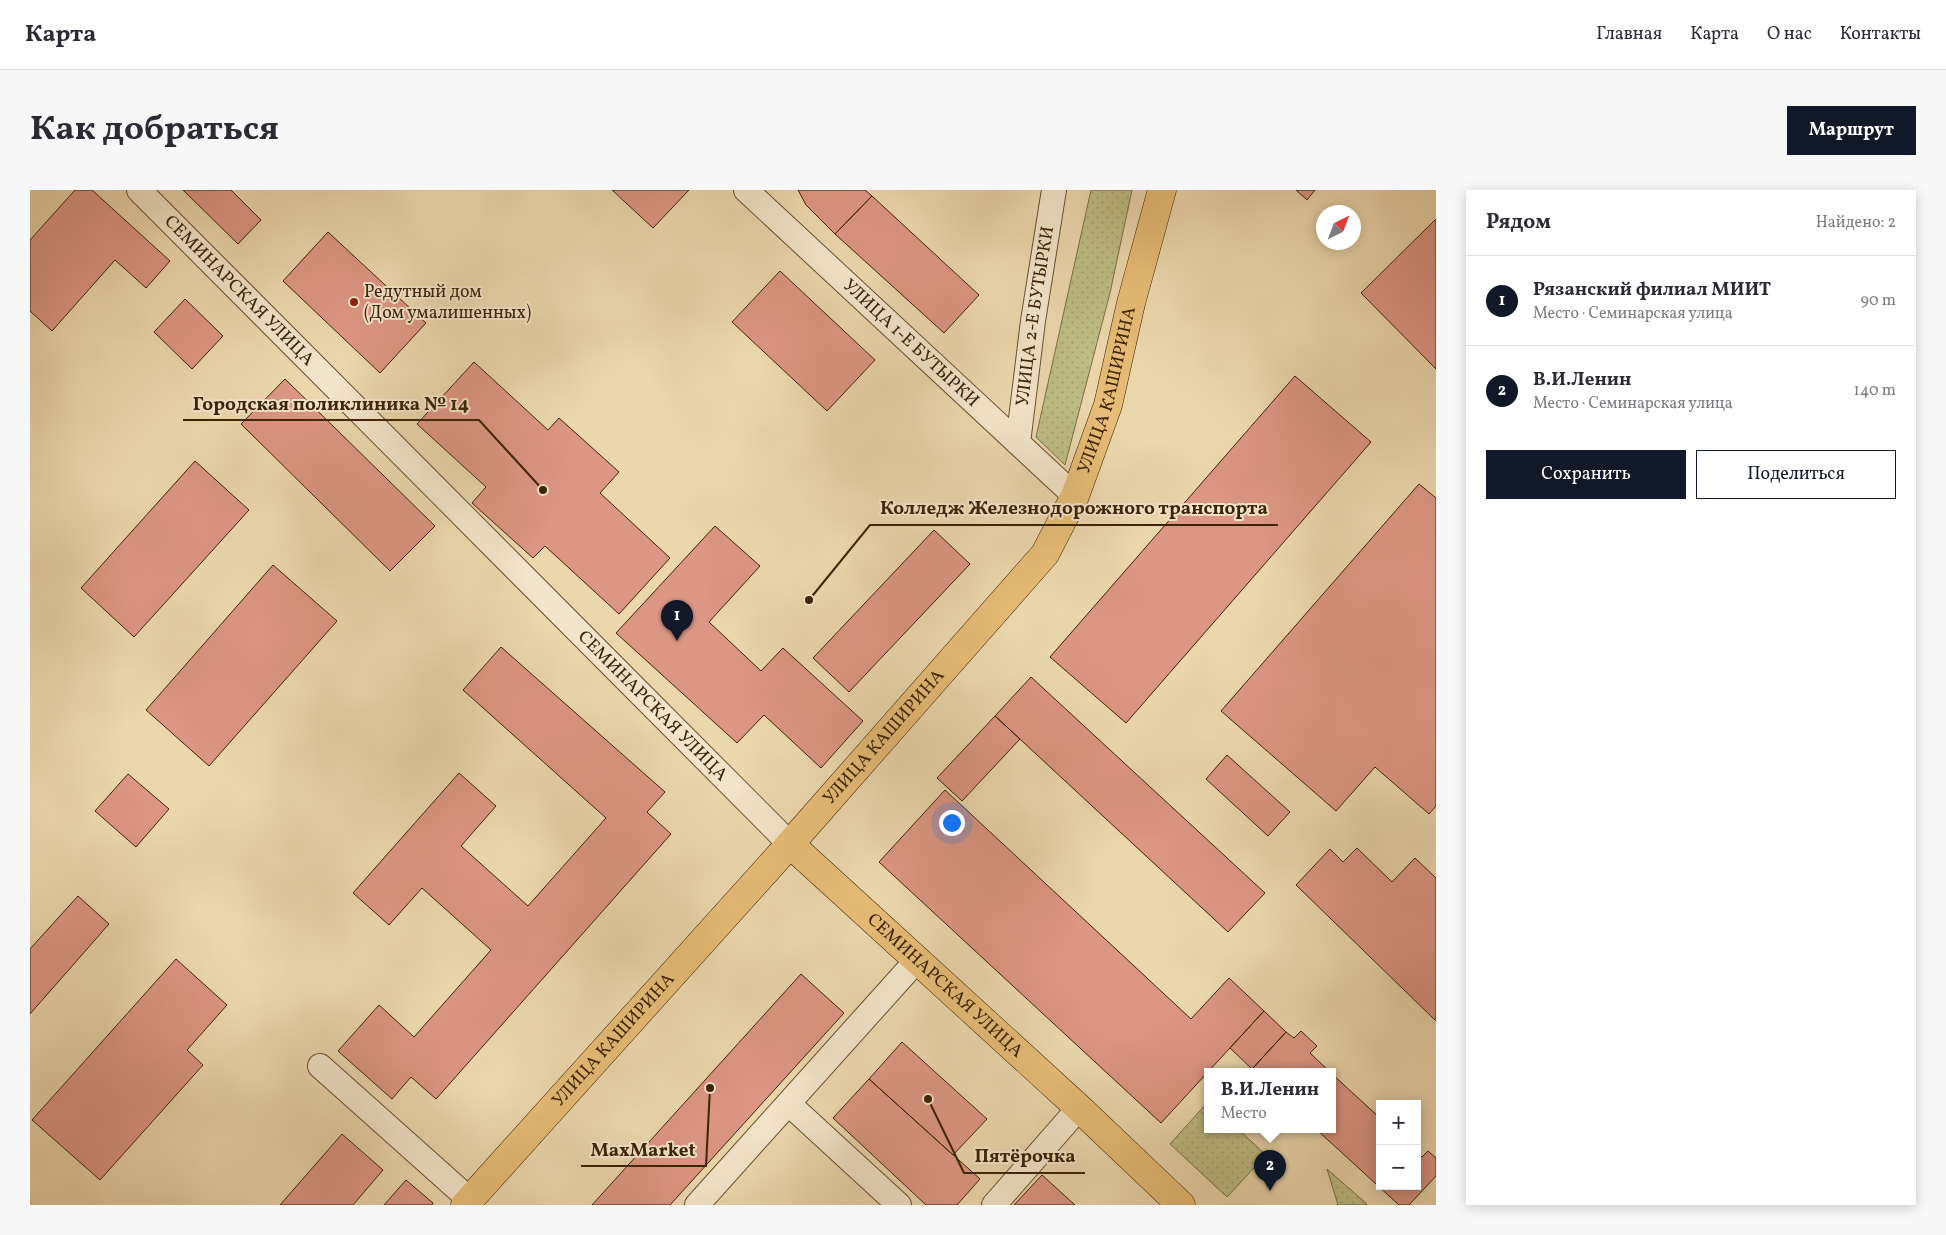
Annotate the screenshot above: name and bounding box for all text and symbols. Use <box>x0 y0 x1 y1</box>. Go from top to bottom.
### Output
text: Карта <box>25 18 96 52</box>
text: Главная <box>1596 22 1662 47</box>
text: Карта <box>1690 22 1739 47</box>
text: О нас <box>1767 22 1812 47</box>
text: Контакты <box>1840 22 1921 47</box>
text: Как добраться <box>30 106 279 154</box>
button: Маршрут <box>1787 106 1916 155</box>
north arrow <box>1316 205 1361 250</box>
text: Рядом <box>1486 208 1551 237</box>
street label: СЕМИНАРСКАЯ УЛИЦА <box>158 210 320 372</box>
text: Найдено: 2 <box>1816 212 1896 234</box>
street label: УЛИЦА 2-Е БУТЫРКИ <box>1010 224 1061 408</box>
street label: УЛИЦА 1-Е БУТЫРКИ <box>837 273 985 413</box>
text: Рязанский филиал МИИТ <box>1533 277 1771 303</box>
place label: Редутный дом (Дом умалишенных) <box>364 280 531 326</box>
text: 1 <box>1499 290 1505 312</box>
text: 90 m <box>1860 290 1896 312</box>
marker: Редутный дом (Дом умалишенных) <box>348 296 360 308</box>
text: Место · Семинарская улица <box>1533 303 1733 325</box>
street label: УЛИЦА КАШИРИНА <box>1072 304 1142 477</box>
text: В.И.Ленин <box>1533 367 1631 393</box>
text: 2 <box>1498 380 1506 402</box>
text: 140 m <box>1854 380 1896 402</box>
callout: Городская поликлиника № 14 <box>183 386 479 420</box>
text: Городская поликлиника № 14 <box>193 392 469 418</box>
text: Место · Семинарская улица <box>1533 393 1733 415</box>
button: Сохранить <box>1486 450 1686 499</box>
button: Поделиться <box>1696 450 1896 499</box>
callout: Колледж Железнодорожного транспорта <box>870 491 1278 525</box>
text: Колледж Железнодорожного транспорта <box>880 496 1268 522</box>
pin: 1 <box>661 600 693 641</box>
street label: СЕМИНАРСКАЯ УЛИЦА <box>572 625 734 787</box>
street label: УЛИЦА КАШИРИНА <box>817 664 951 810</box>
your location <box>939 810 965 836</box>
street label: СЕМИНАРСКАЯ УЛИЦА <box>861 908 1029 1064</box>
street label: УЛИЦА КАШИРИНА <box>546 967 681 1113</box>
popup <box>1204 1068 1336 1133</box>
text: В.И.Ленин <box>1221 1077 1319 1103</box>
map controls <box>1376 1100 1421 1190</box>
button: + <box>1376 1100 1421 1145</box>
text: Место <box>1221 1103 1267 1125</box>
callout: MaxMarket <box>581 1132 706 1166</box>
text: MaxMarket <box>590 1138 696 1164</box>
callout: Пятёрочка <box>964 1139 1085 1173</box>
text: Пятёрочка <box>974 1144 1076 1170</box>
button: − <box>1376 1145 1421 1190</box>
pin: 2 <box>1254 1150 1286 1191</box>

